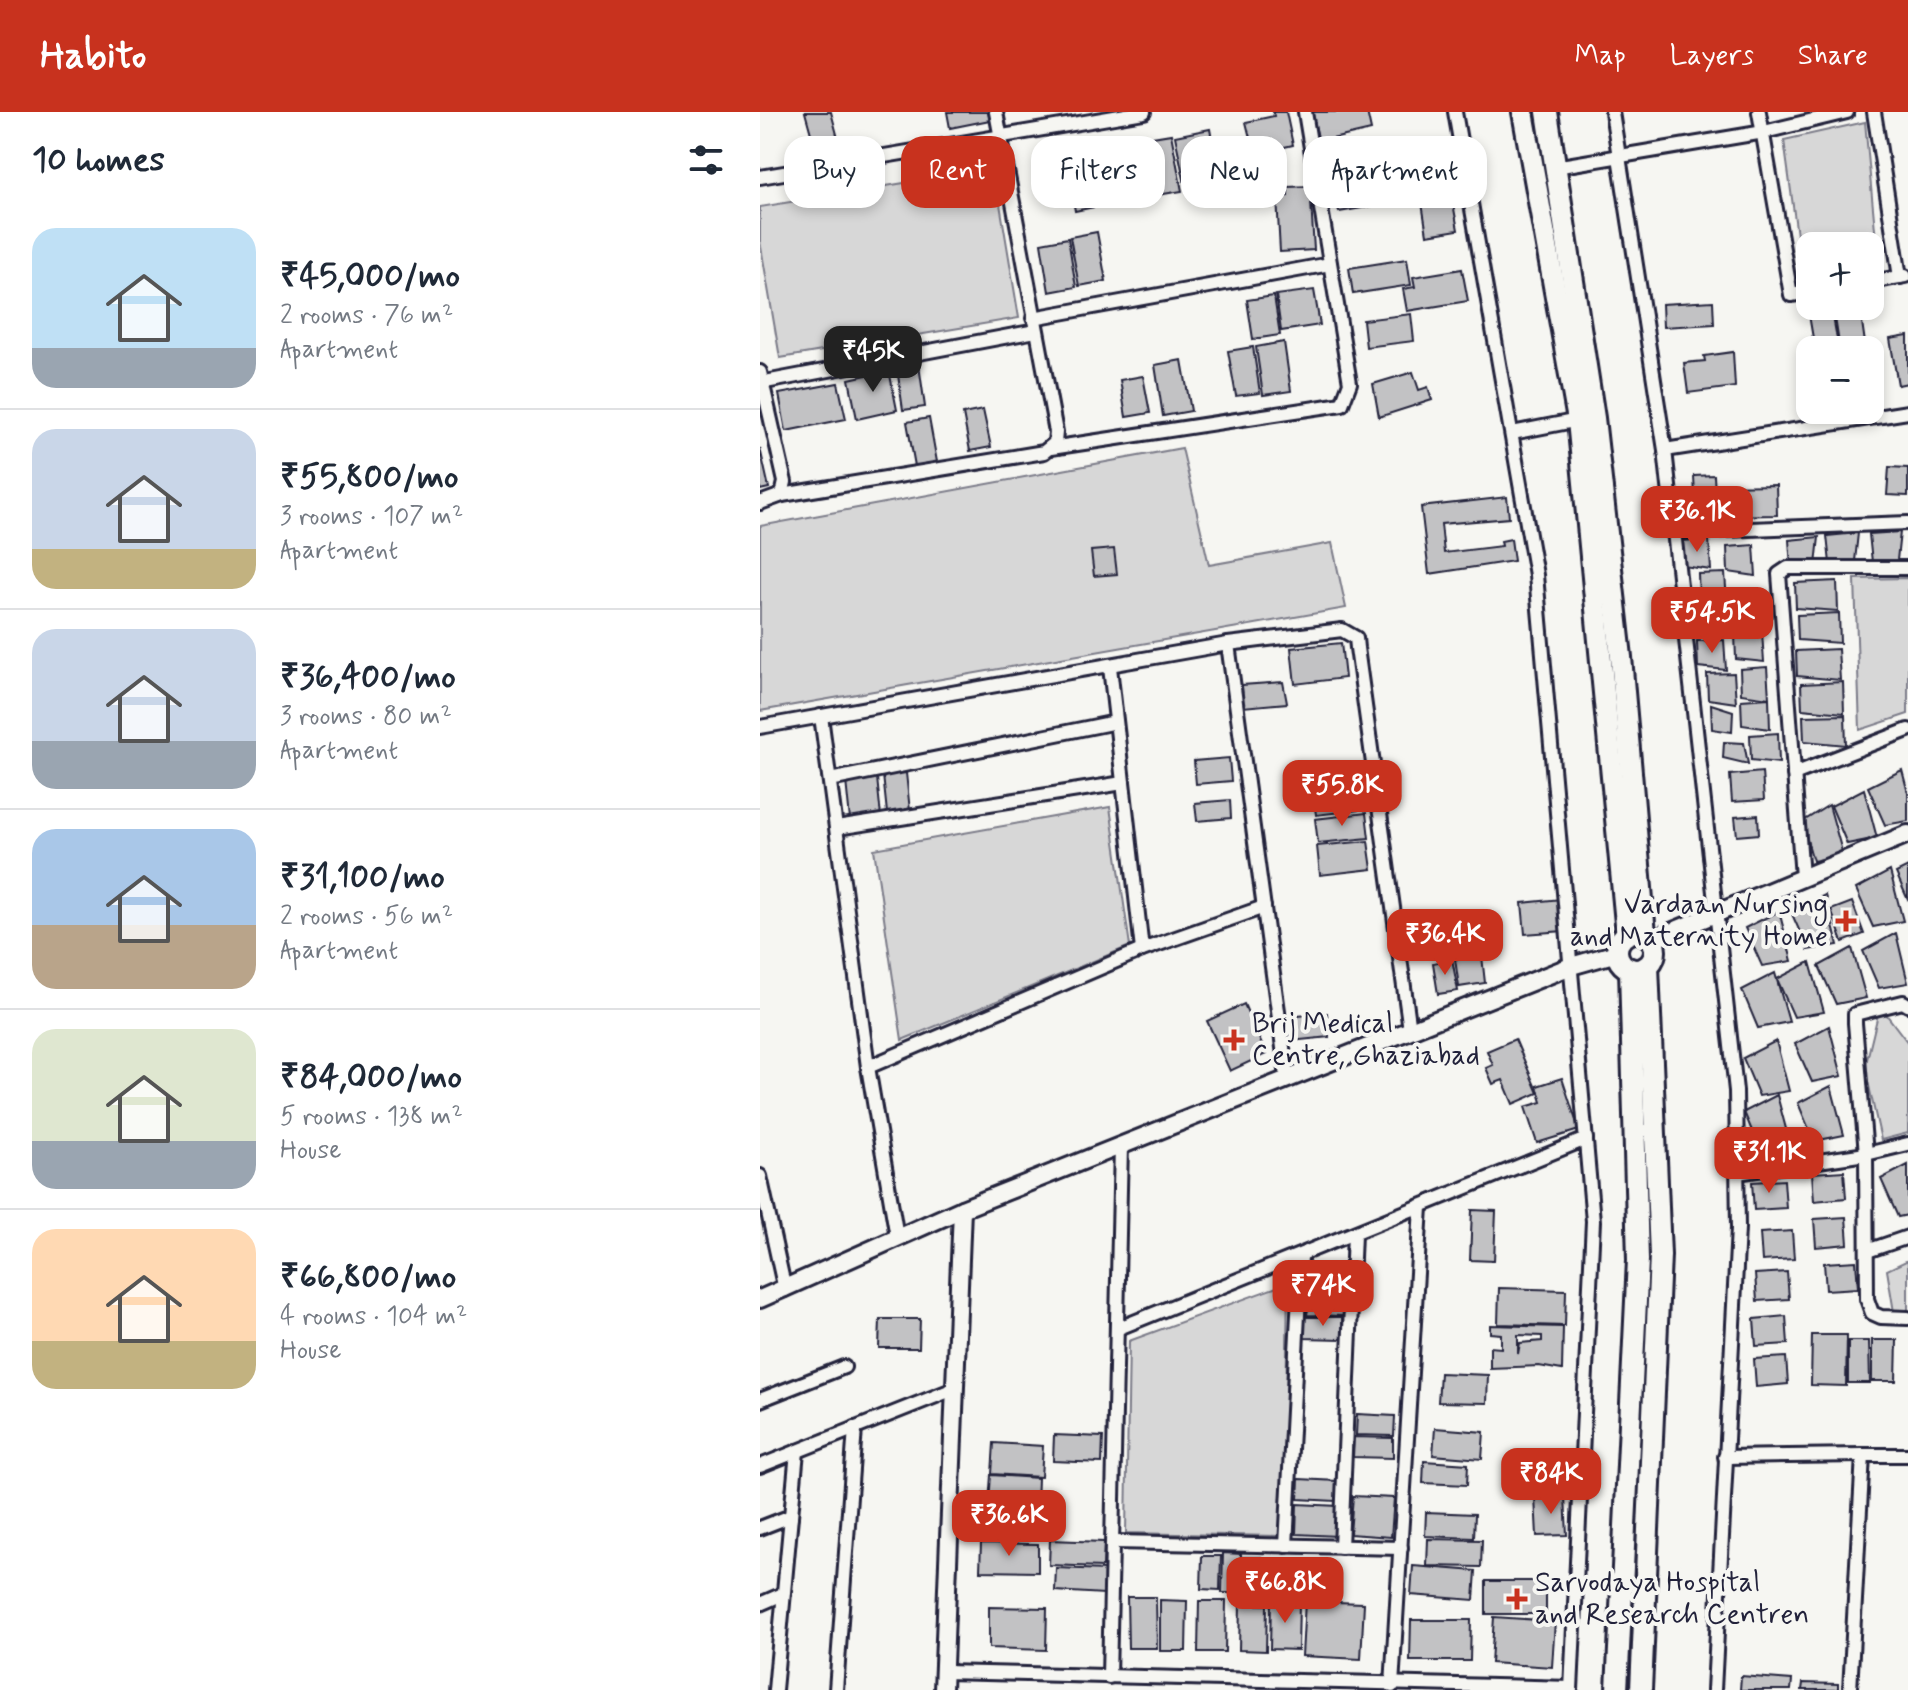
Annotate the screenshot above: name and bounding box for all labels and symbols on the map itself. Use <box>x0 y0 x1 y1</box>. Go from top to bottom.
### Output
pin: ₹45K <box>826 326 920 394</box>
pin: ₹36.1K <box>1632 486 1762 554</box>
pin: ₹54.5K <box>1647 587 1777 655</box>
pin: ₹55.8K <box>1277 760 1407 828</box>
place label: Vardaan Nursing and Maternity Home <box>1570 887 1828 956</box>
pin: ₹36.4K <box>1380 909 1510 977</box>
marker: Vardaan Nursing and Maternity Home <box>1835 910 1857 932</box>
place label: Brij Medical Centre, Ghaziabad <box>1252 1006 1480 1075</box>
marker: Brij Medical Centre, Ghaziabad <box>1223 1029 1245 1051</box>
pin: ₹31.1K <box>1704 1127 1834 1195</box>
pin: ₹74K <box>1276 1260 1370 1328</box>
pin: ₹84K <box>1504 1448 1598 1516</box>
pin: ₹36.6K <box>944 1490 1074 1558</box>
pin: ₹66.8K <box>1220 1557 1350 1625</box>
place label: Sarvodaya Hospital and Research Centren <box>1535 1565 1809 1634</box>
marker: Sarvodaya Hospital and Research Centren <box>1506 1588 1528 1610</box>

